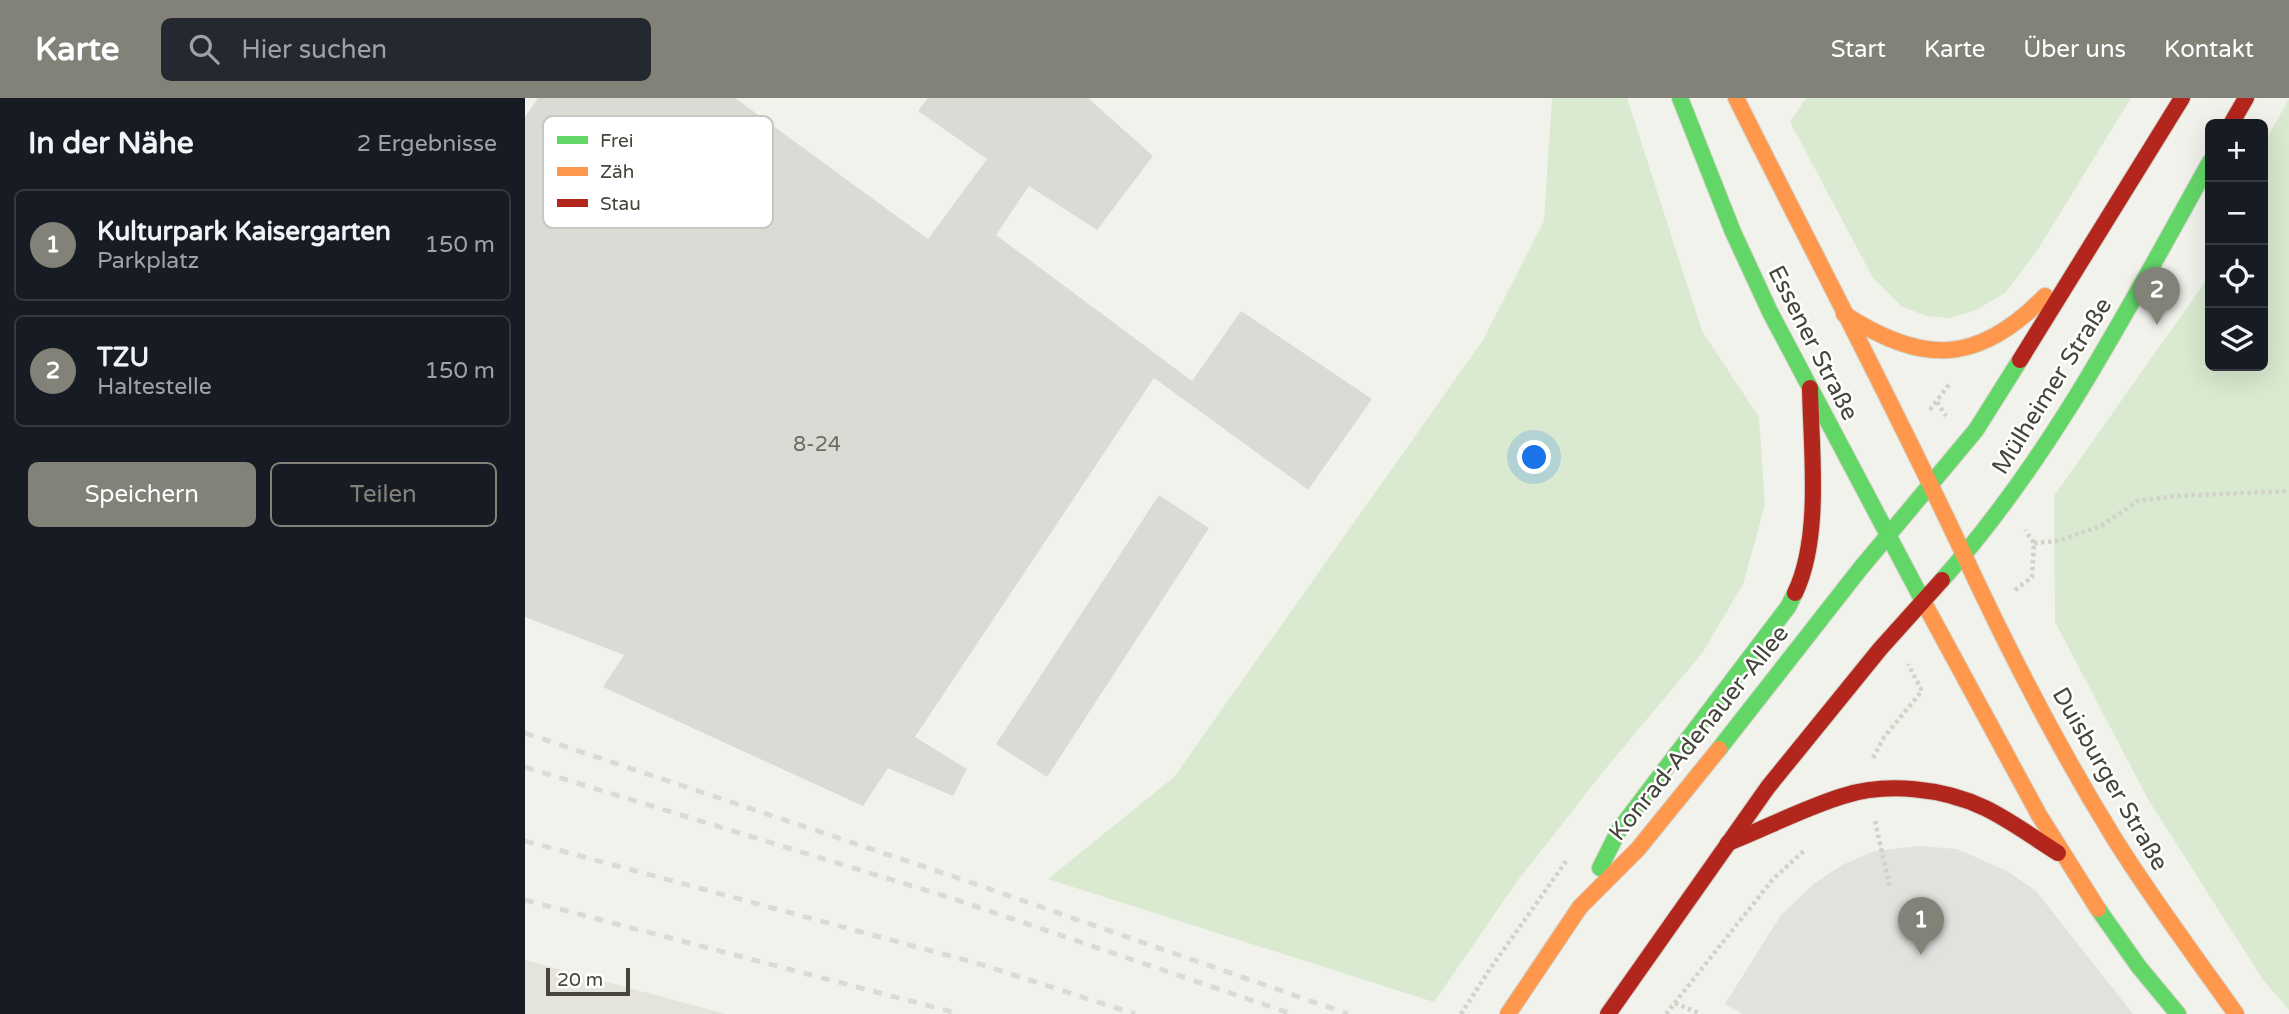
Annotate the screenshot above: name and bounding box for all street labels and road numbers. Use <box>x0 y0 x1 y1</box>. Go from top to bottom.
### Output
street label: Essener Straße <box>1762 261 1864 425</box>
street label: Mülheimer Straße <box>1986 292 2118 480</box>
street label: Konrad-Adenauer-Allee <box>1603 619 1795 847</box>
street label: Duisburger Straße <box>2046 682 2174 876</box>

